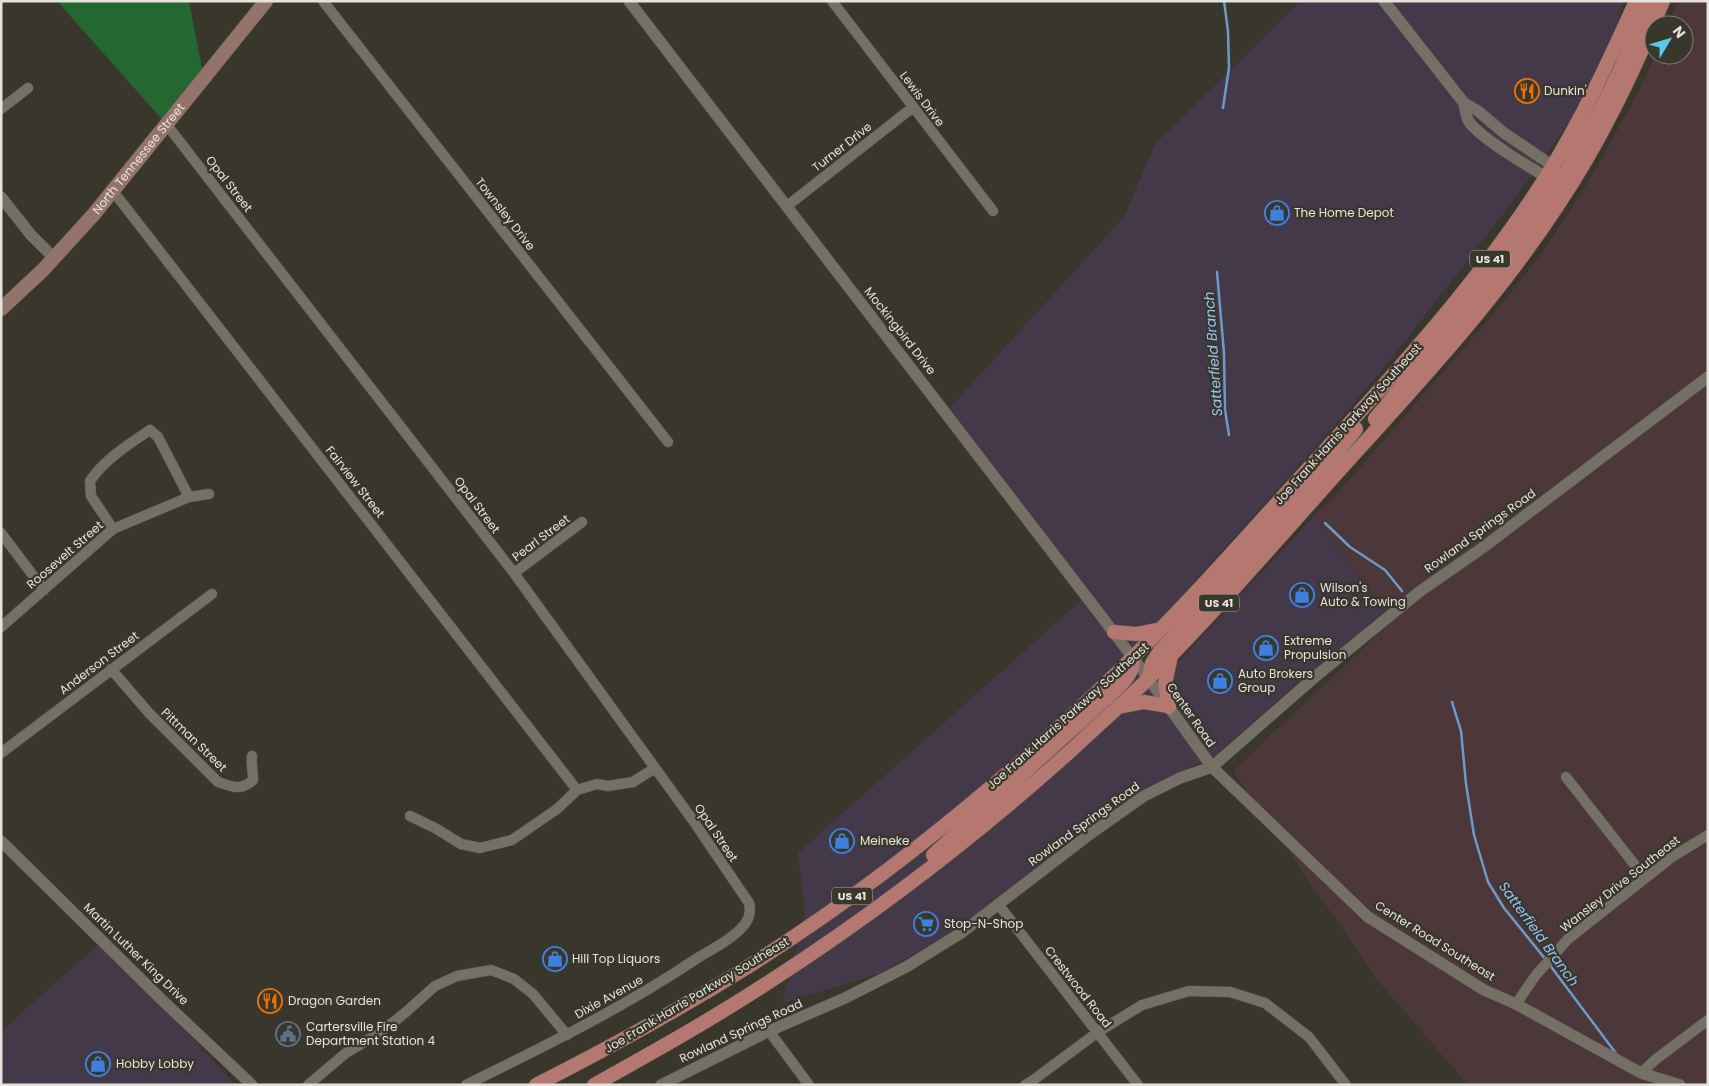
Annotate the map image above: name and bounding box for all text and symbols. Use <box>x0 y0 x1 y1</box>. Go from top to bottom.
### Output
north arrow <box>1644 15 1694 65</box>
text: N <box>1668 22 1690 42</box>
street label: Lewis Drive <box>896 68 949 130</box>
restaurant icon: Dunkin' <box>1514 78 1540 104</box>
place label: Dunkin' <box>1544 82 1587 99</box>
street label: North Tennessee Street <box>88 99 188 218</box>
street label: Turner Drive <box>808 118 875 175</box>
street label: Opal Street <box>202 152 257 215</box>
street label: Townsley Drive <box>471 174 539 254</box>
shop icon: The Home Depot <box>1264 200 1290 226</box>
place label: The Home Depot <box>1294 204 1394 221</box>
road number: US 41 <box>1470 250 1510 268</box>
street label: Mockingbird Drive <box>861 283 940 378</box>
water label: Satterfield Branch <box>1199 291 1227 417</box>
street label: Joe Frank Harris Parkway Southeast <box>1270 339 1425 508</box>
street label: Fairview Street <box>322 442 389 521</box>
street label: Opal Street <box>450 473 504 537</box>
street label: Rowland Springs Road <box>1421 484 1539 577</box>
street label: Pearl Street <box>508 510 573 565</box>
street label: Roosevelt Street <box>23 517 107 593</box>
place label: Wilson's Auto & Towing <box>1320 579 1406 610</box>
shop icon: Wilson's Auto & Towing <box>1289 582 1315 608</box>
road number: US 41 <box>1199 594 1239 612</box>
street label: Anderson Street <box>55 627 142 698</box>
place label: Extreme Propulsion <box>1284 632 1346 663</box>
shop icon: Extreme Propulsion <box>1253 635 1279 661</box>
street label: Joe Frank Harris Parkway Southeast <box>983 638 1152 793</box>
place label: Auto Brokers Group <box>1238 665 1313 696</box>
shop icon: Auto Brokers Group <box>1207 668 1233 694</box>
street label: Center Road <box>1163 679 1220 750</box>
street label: Pittman Street <box>158 704 231 775</box>
street label: Rowland Springs Road <box>1025 777 1143 870</box>
street label: Opal Street <box>691 800 742 865</box>
shop icon: Meineke <box>829 828 855 854</box>
street label: Wansley Drive Southeast <box>1556 831 1683 936</box>
place label: Meineke <box>860 832 909 849</box>
water label: Satterfield Branch <box>1494 877 1584 991</box>
road number: US 41 <box>832 888 872 904</box>
street label: Center Road Southeast <box>1372 897 1499 985</box>
street label: Martin Luther King Drive <box>80 899 193 1009</box>
supermarket icon: Stop-N-Shop <box>913 911 939 937</box>
place label: Stop-N-Shop <box>944 915 1023 932</box>
street label: Joe Frank Harris Parkway Southeast <box>601 933 792 1057</box>
street label: Crestwood Road <box>1041 942 1116 1031</box>
shop icon: Hill Top Liquors <box>542 946 568 972</box>
place label: Hill Top Liquors <box>572 950 660 967</box>
street label: Dixie Avenue <box>571 971 646 1022</box>
restaurant icon: Dragon Garden <box>257 988 283 1014</box>
place label: Dragon Garden <box>288 992 381 1009</box>
street label: Rowland Springs Road <box>677 995 805 1067</box>
place label: Cartersville Fire Department Station 4 <box>306 1018 435 1049</box>
public building icon: Cartersville Fire Department Station 4 <box>275 1021 301 1047</box>
shop icon: Hobby Lobby <box>85 1051 111 1077</box>
place label: Hobby Lobby <box>116 1055 194 1072</box>

